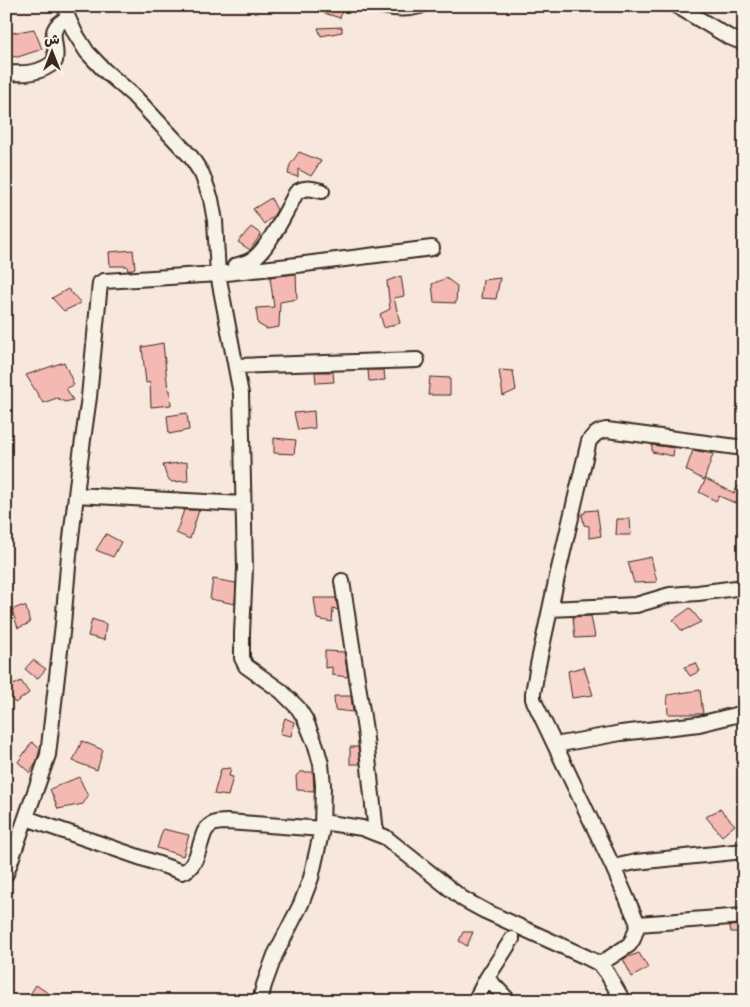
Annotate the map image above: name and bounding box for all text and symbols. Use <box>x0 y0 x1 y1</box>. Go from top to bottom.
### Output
north arrow <box>28 28 78 78</box>
text: ش <box>44 30 60 51</box>

